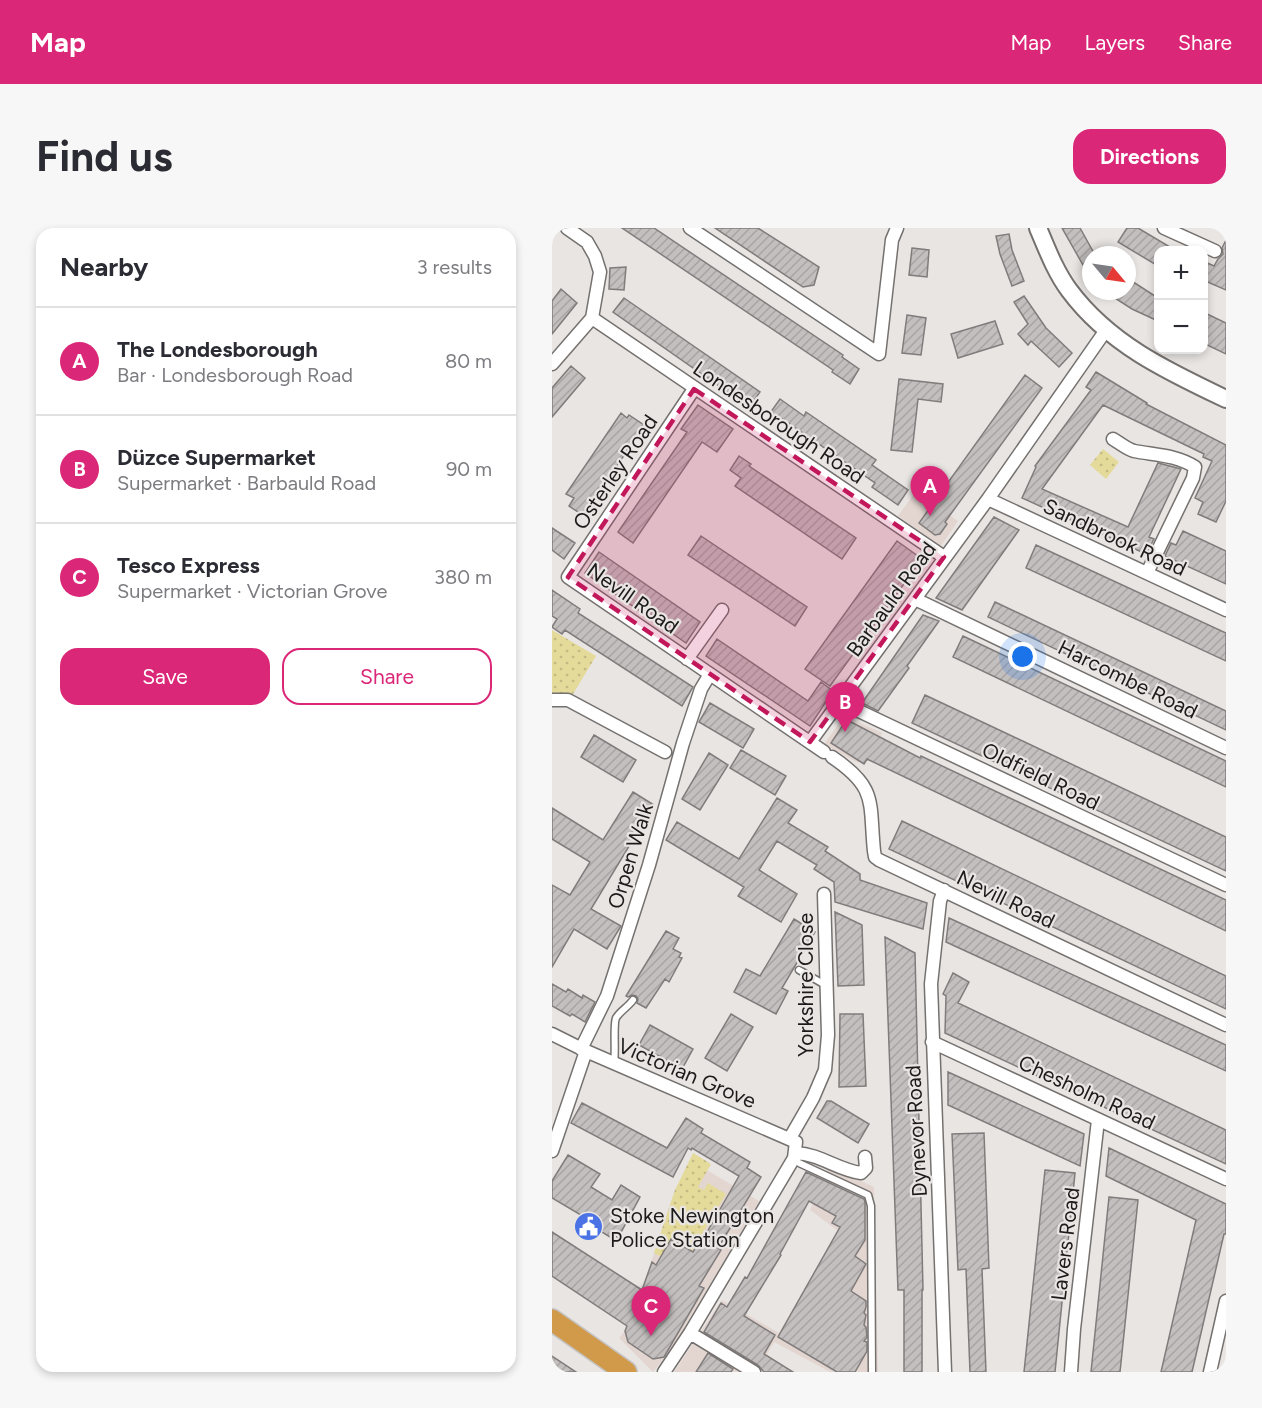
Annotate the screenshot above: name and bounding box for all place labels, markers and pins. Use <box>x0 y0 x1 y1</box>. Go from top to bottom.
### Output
pin: A <box>910 466 950 516</box>
pin: B <box>826 682 864 732</box>
place label: Stoke Newington Police Station <box>610 1203 774 1252</box>
public building icon: Stoke Newington Police Station <box>573 1211 605 1243</box>
pin: C <box>632 1286 670 1336</box>

